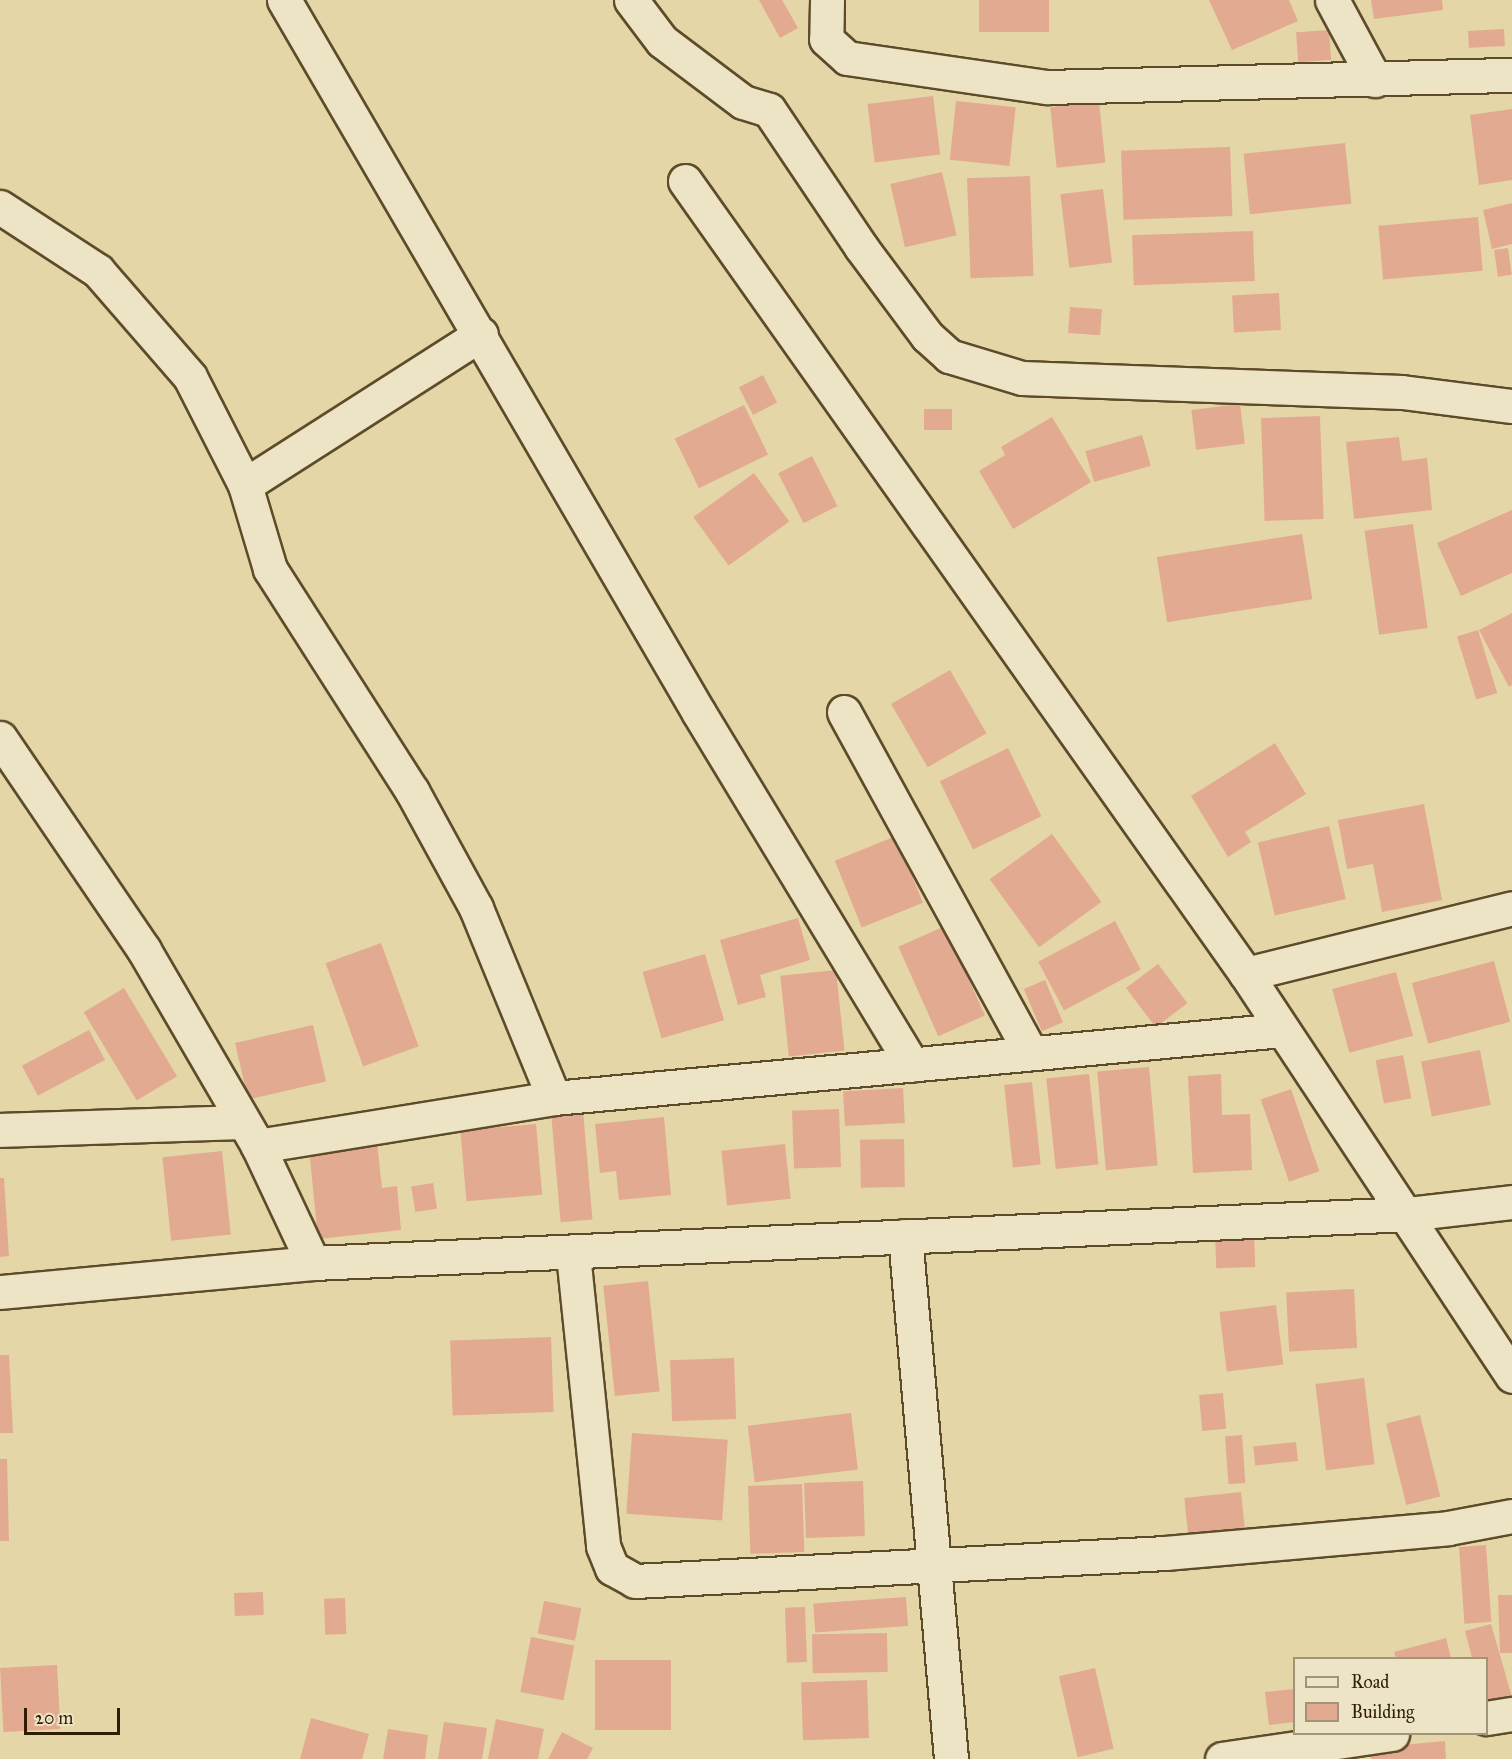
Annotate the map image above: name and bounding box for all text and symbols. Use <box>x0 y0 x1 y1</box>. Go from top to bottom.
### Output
legend <box>1293 1657 1488 1735</box>
text: Road <box>1351 1671 1389 1693</box>
scale bar <box>27 1696 123 1734</box>
text: Building <box>1351 1701 1414 1723</box>
text: 20 m <box>35 1707 73 1729</box>

